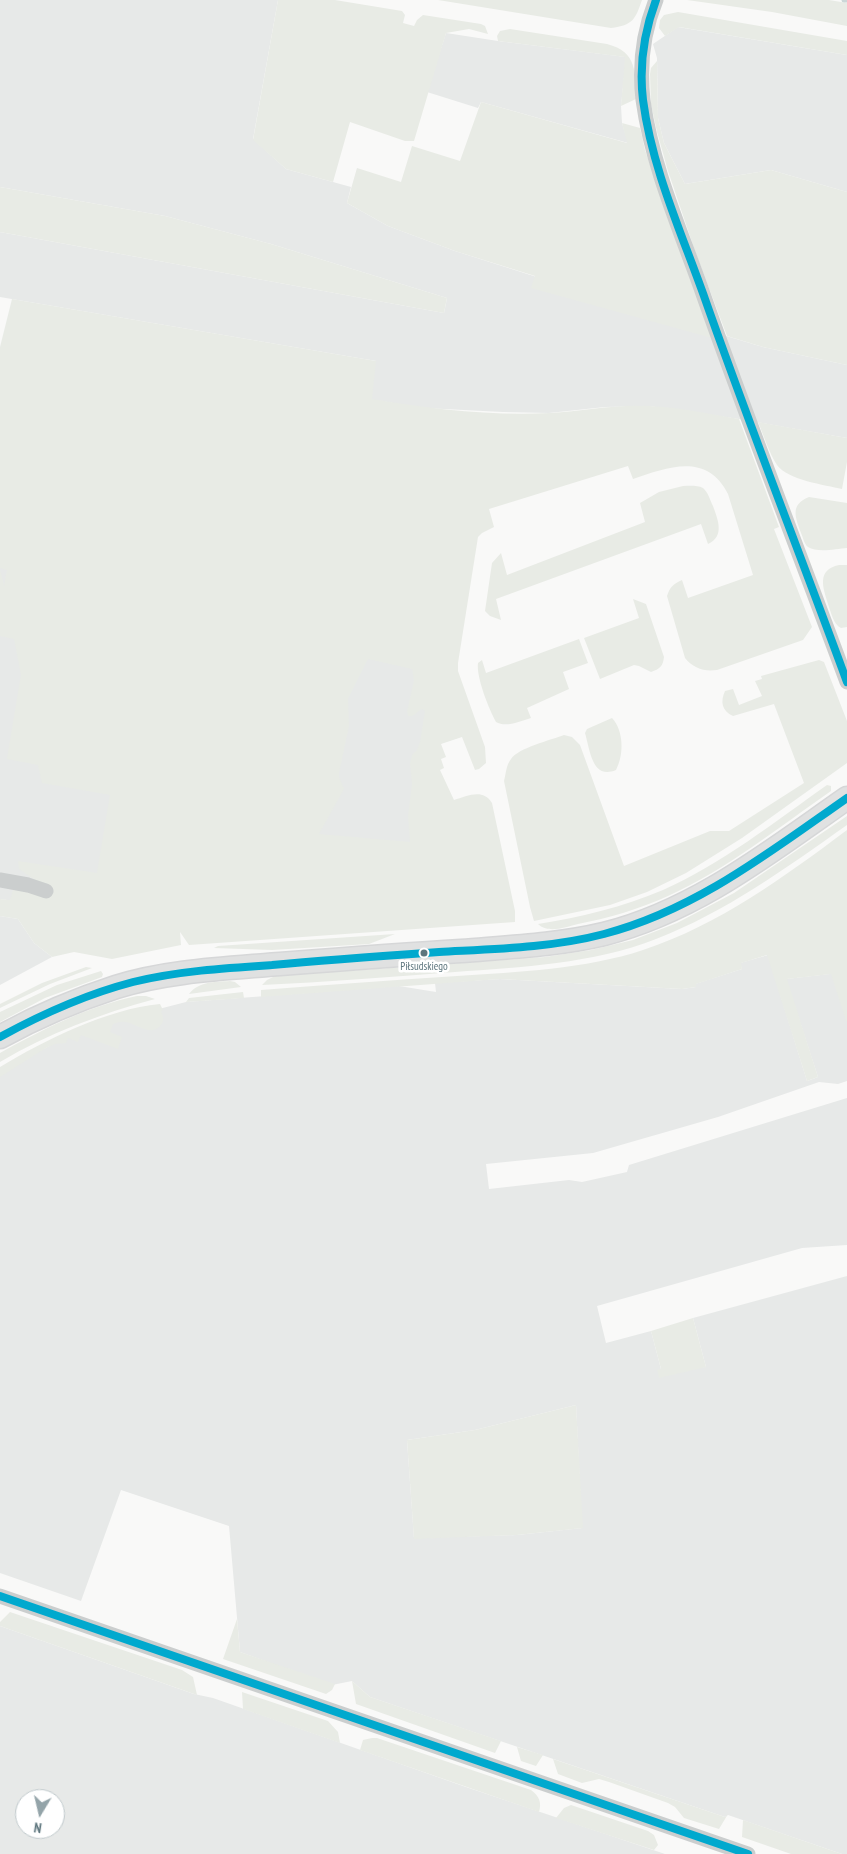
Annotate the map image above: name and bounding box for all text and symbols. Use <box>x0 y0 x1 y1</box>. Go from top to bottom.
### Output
marker: Piłsudskiego <box>419 948 429 958</box>
place label: Piłsudskiego <box>400 960 448 974</box>
north arrow <box>15 1789 65 1839</box>
text: N <box>33 1818 43 1837</box>

